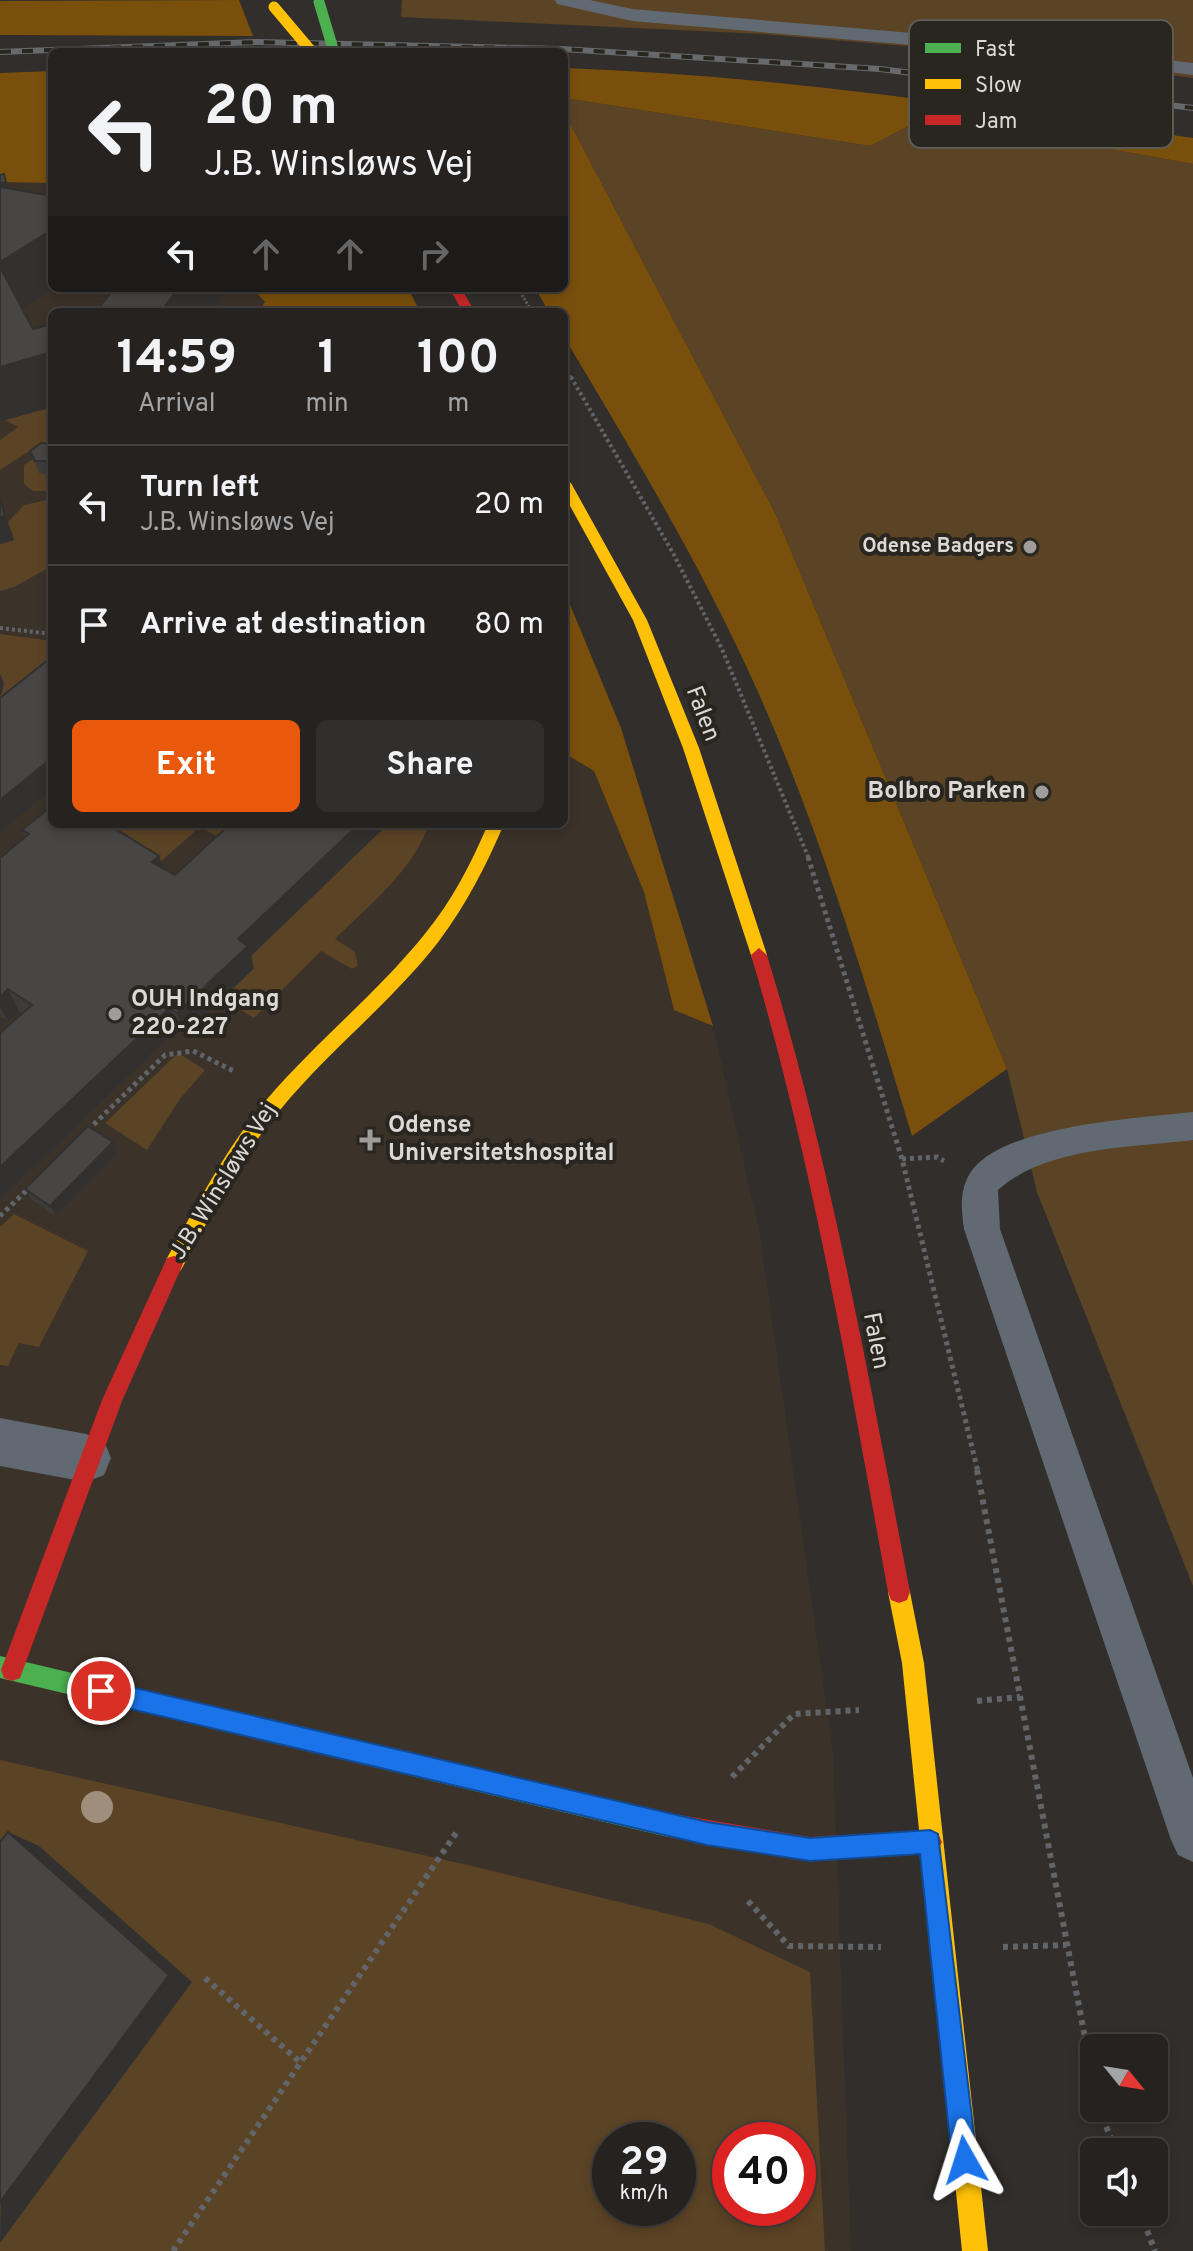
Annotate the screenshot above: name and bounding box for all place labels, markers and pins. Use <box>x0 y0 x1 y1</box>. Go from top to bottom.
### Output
place label: Odense Badgers <box>862 534 1014 560</box>
marker: Odense Badgers <box>1021 538 1039 556</box>
place label: Bolbro Parken <box>867 777 1026 807</box>
marker: Bolbro Parken <box>1033 783 1051 801</box>
place label: OUH Indgang 220-227 <box>131 985 280 1043</box>
marker: OUH Indgang 220-227 <box>106 1005 124 1023</box>
place label: Odense Universitetshospital <box>388 1111 614 1169</box>
marker: Odense Universitetshospital <box>359 1129 381 1151</box>
pin <box>67 1657 135 1725</box>

